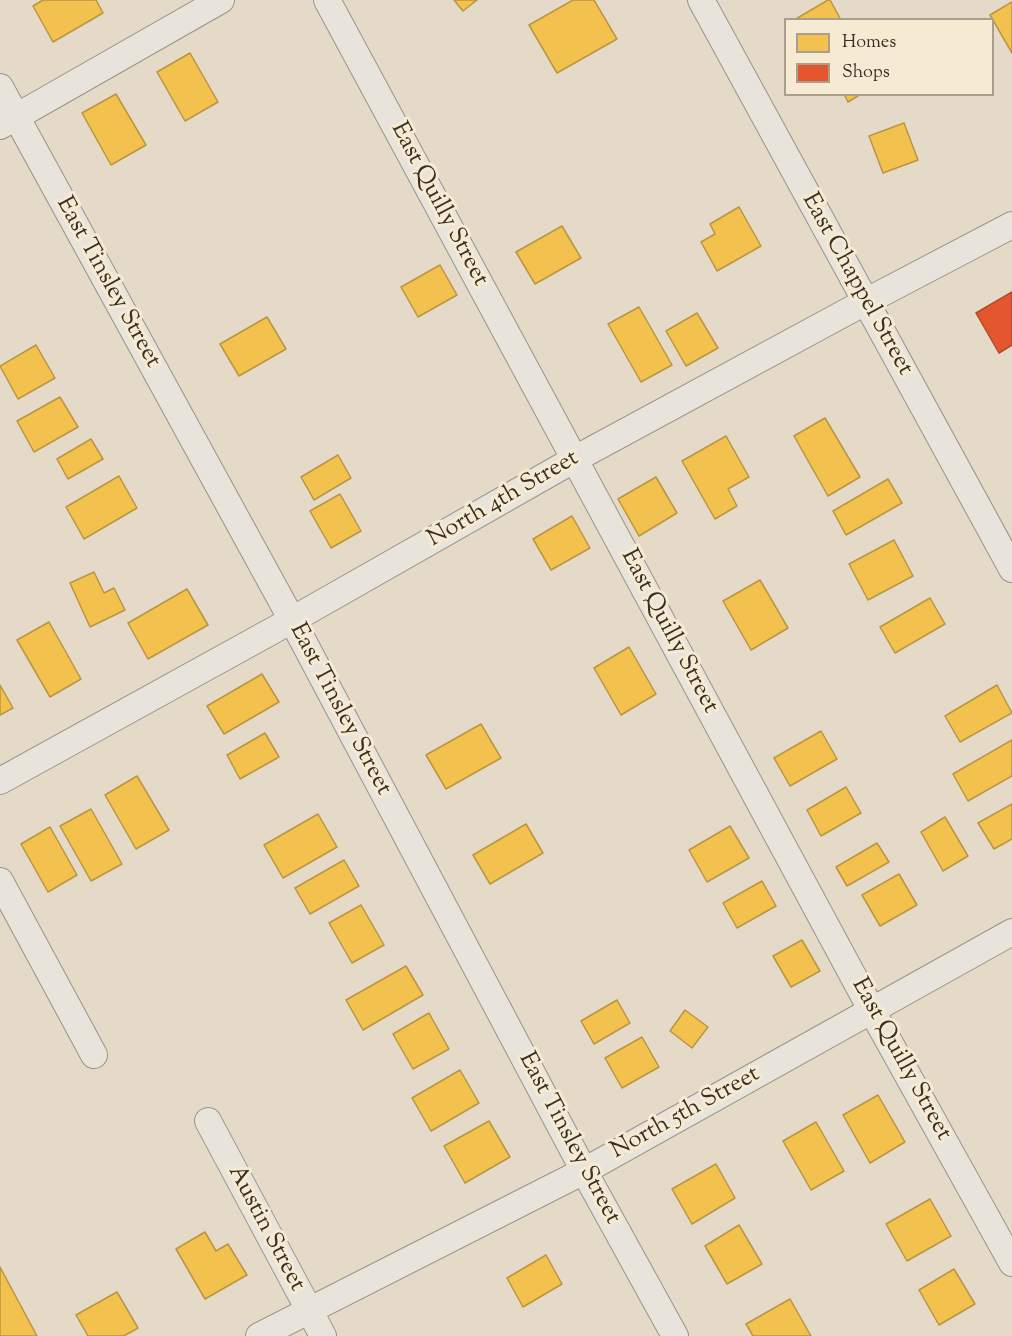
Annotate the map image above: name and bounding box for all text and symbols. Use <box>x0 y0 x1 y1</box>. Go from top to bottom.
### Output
legend <box>784 18 994 96</box>
text: Homes <box>842 30 896 56</box>
text: Shops <box>842 60 890 86</box>
street label: East Quilly Street <box>383 118 493 292</box>
street label: East Chappel Street <box>794 189 918 381</box>
street label: East Tinsley Street <box>48 193 166 373</box>
street label: North 4th Street <box>423 445 585 555</box>
street label: East Quilly Street <box>613 545 723 719</box>
street label: East Tinsley Street <box>282 619 396 801</box>
street label: East Quilly Street <box>843 974 957 1146</box>
street label: East Tinsley Street <box>511 1048 625 1230</box>
street label: North 5th Street <box>606 1061 766 1167</box>
street label: Austin Street <box>220 1161 310 1297</box>

